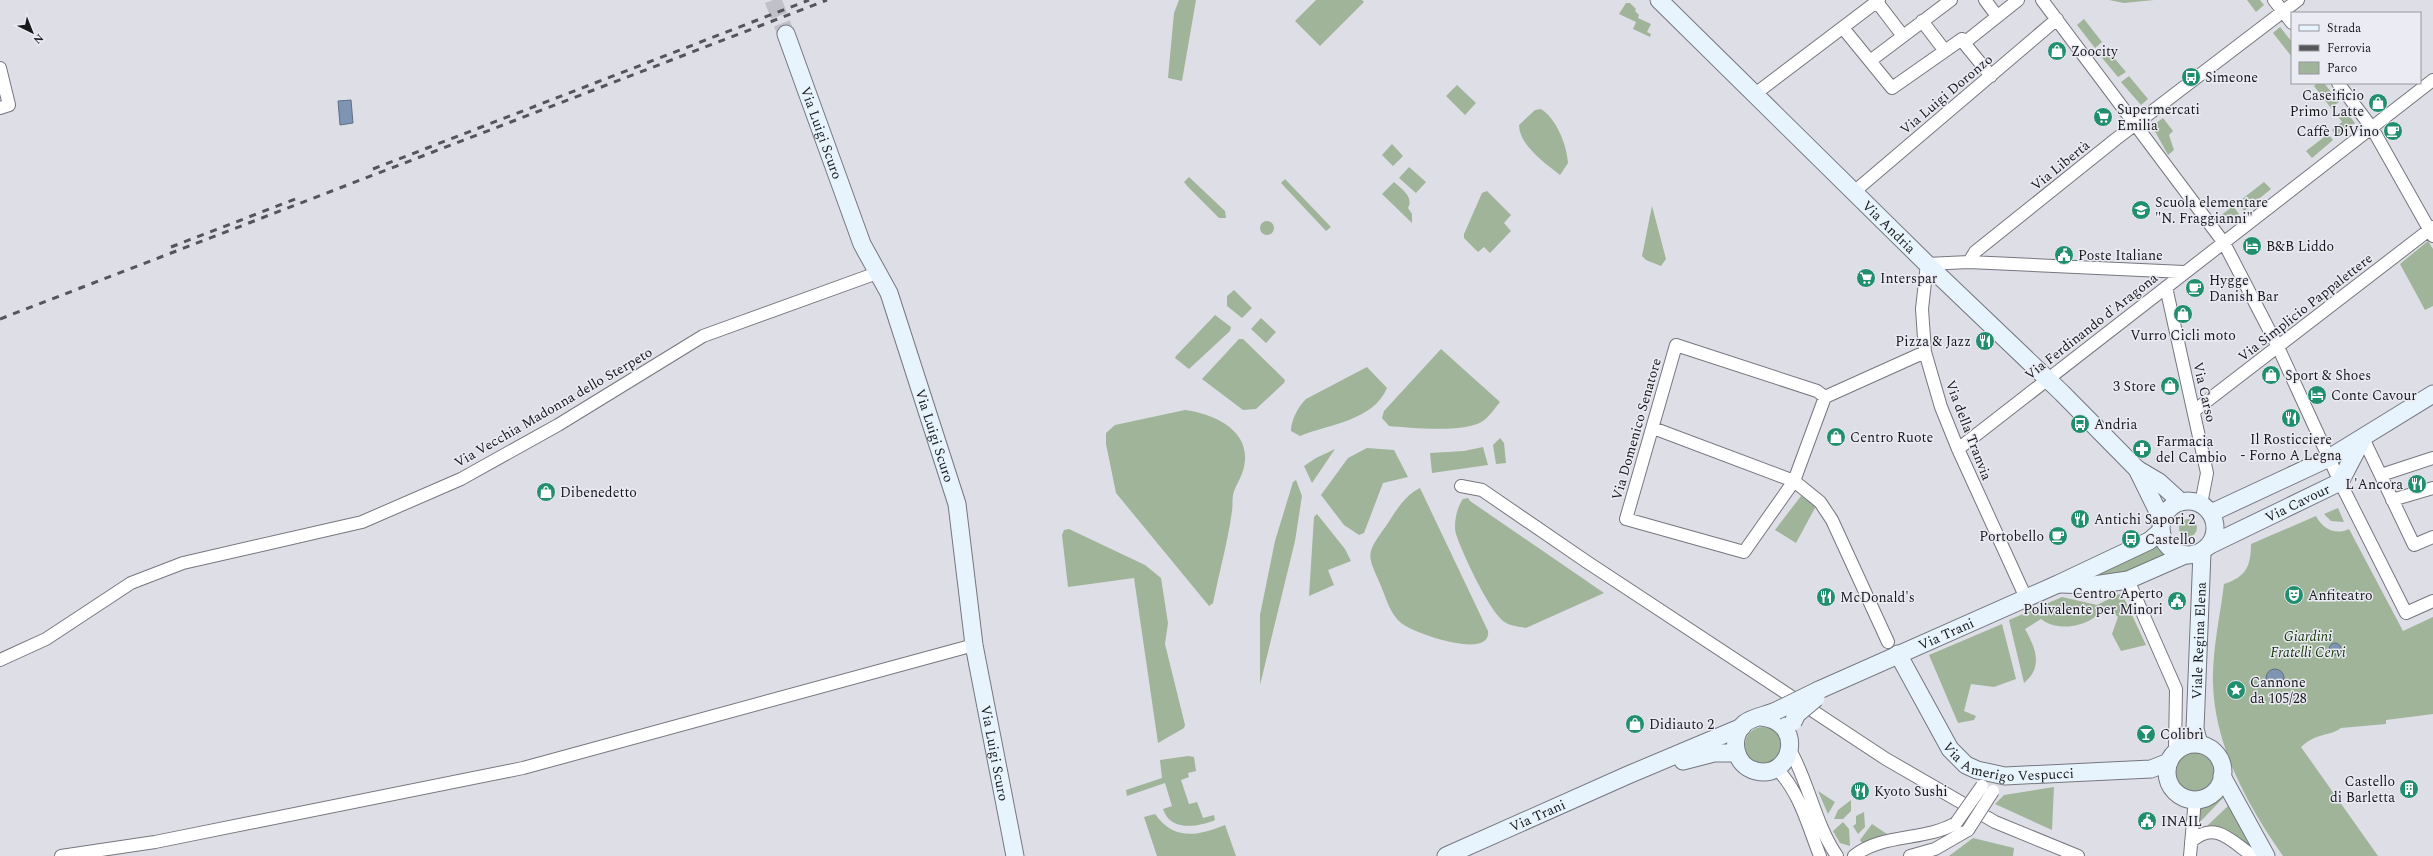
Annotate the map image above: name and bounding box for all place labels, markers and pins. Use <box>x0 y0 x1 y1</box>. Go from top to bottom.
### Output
shop icon: Zoocity <box>2046 40 2068 62</box>
place label: Zoocity <box>2071 41 2119 62</box>
bus stop icon: Simeone <box>2180 66 2202 88</box>
place label: Simeone <box>2205 67 2258 88</box>
place label: Caseificio Primo Latte <box>2290 85 2364 122</box>
shop icon: Caseificio Primo Latte <box>2367 92 2389 114</box>
place label: Supermercati Emilia <box>2117 99 2200 136</box>
supermarket icon: Supermercati Emilia <box>2092 106 2114 128</box>
cafe icon: Caffè DiVino <box>2382 120 2404 142</box>
place label: Caffè DiVino <box>2297 121 2379 142</box>
place label: Scuola elementare "N. Fraggianni" <box>2155 192 2268 229</box>
school or university icon: Scuola elementare "N. Fraggianni" <box>2130 199 2152 221</box>
hotel icon: B&B Liddo <box>2241 235 2263 257</box>
place label: B&B Liddo <box>2266 236 2334 257</box>
public building icon: Poste Italiane <box>2053 244 2075 266</box>
place label: Poste Italiane <box>2078 245 2163 266</box>
supermarket icon: Interspar <box>1855 267 1877 289</box>
place label: Interspar <box>1880 268 1938 289</box>
place label: Hygge Danish Bar <box>2209 270 2279 307</box>
cafe icon: Hygge Danish Bar <box>2184 277 2206 299</box>
shop icon: Vurro Cicli moto <box>2172 303 2194 325</box>
place label: Vurro Cicli moto <box>2130 325 2236 346</box>
restaurant icon: Pizza & Jazz <box>1974 330 1996 352</box>
place label: Pizza & Jazz <box>1895 331 1971 352</box>
shop icon: Sport & Shoes <box>2260 364 2282 386</box>
place label: Sport & Shoes <box>2285 365 2371 386</box>
shop icon: 3 Store <box>2159 375 2181 397</box>
place label: 3 Store <box>2113 376 2156 397</box>
hotel icon: Conte Cavour <box>2306 384 2328 406</box>
place label: Conte Cavour <box>2331 385 2417 406</box>
restaurant icon: Il Rosticciere - Forno A Legna <box>2280 407 2302 429</box>
bus stop icon: Andria <box>2069 413 2091 435</box>
place label: Andria <box>2094 414 2137 435</box>
shop icon: Centro Ruote <box>1825 426 1847 448</box>
place label: Centro Ruote <box>1850 427 1933 448</box>
place label: Il Rosticciere - Forno A Legna <box>2240 429 2342 466</box>
place label: Farmacia del Cambio <box>2156 431 2227 468</box>
pharmacy icon: Farmacia del Cambio <box>2131 438 2153 460</box>
restaurant icon: L'Ancora <box>2406 473 2428 495</box>
place label: L'Ancora <box>2345 474 2403 495</box>
shop icon: Dibenedetto <box>535 481 557 503</box>
place label: Dibenedetto <box>560 482 637 503</box>
restaurant icon: Antichi Sapori 2 <box>2069 508 2091 530</box>
place label: Antichi Sapori 2 <box>2094 509 2195 530</box>
cafe icon: Portobello <box>2047 525 2069 547</box>
place label: Portobello <box>1979 526 2044 547</box>
bus stop icon: Castello <box>2120 528 2142 550</box>
place label: Castello <box>2145 529 2195 550</box>
place label: Centro Aperto Polivalente per Minori <box>2023 583 2163 620</box>
theatre icon: Anfiteatro <box>2283 584 2305 606</box>
place label: Anfiteatro <box>2308 585 2373 606</box>
restaurant icon: McDonald's <box>1815 586 1837 608</box>
place label: McDonald's <box>1840 587 1915 608</box>
public building icon: Centro Aperto Polivalente per Minori <box>2166 590 2188 612</box>
place label: Cannone da 105/28 <box>2250 672 2307 709</box>
place icon: Cannone da 105/28 <box>2225 679 2247 701</box>
shop icon: Didiauto 2 <box>1624 713 1646 735</box>
place label: Didiauto 2 <box>1649 714 1714 735</box>
bar icon: Colibrì <box>2135 723 2157 745</box>
place label: Colibrì <box>2160 724 2204 745</box>
place label: Castello di Barletta <box>2330 771 2395 808</box>
building icon: Castello di Barletta <box>2398 778 2420 800</box>
restaurant icon: Kyoto Sushi <box>1849 780 1871 802</box>
place label: Kyoto Sushi <box>1874 781 1948 802</box>
public building icon: INAIL <box>2136 810 2158 832</box>
place label: INAIL <box>2161 811 2202 832</box>

